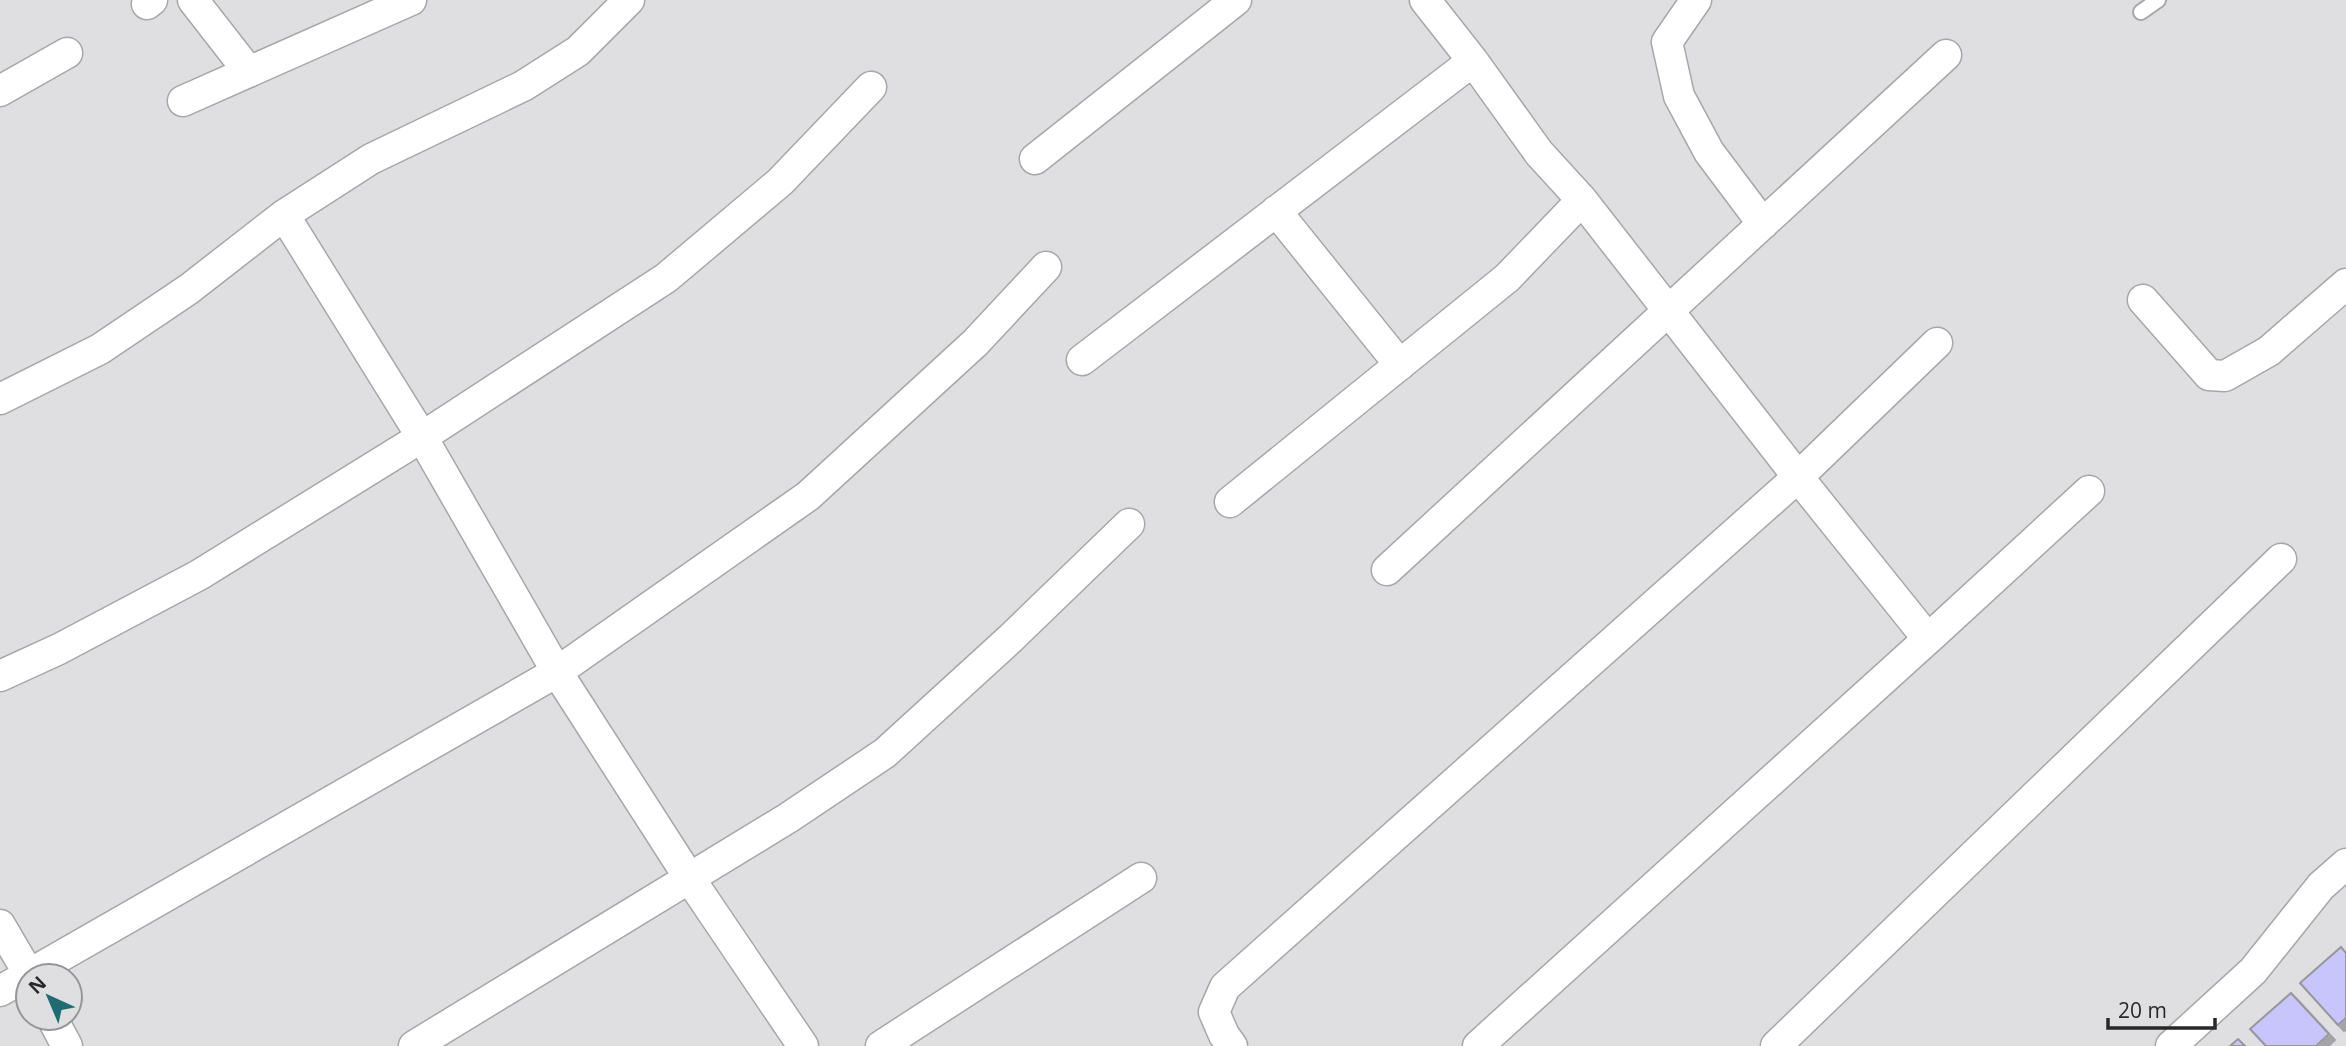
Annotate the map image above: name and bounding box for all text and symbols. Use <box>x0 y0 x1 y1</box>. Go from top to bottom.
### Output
north arrow <box>14 962 84 1032</box>
text: N <box>23 970 52 999</box>
scale bar <box>2108 986 2215 1030</box>
text: 20 m <box>2118 996 2167 1024</box>

